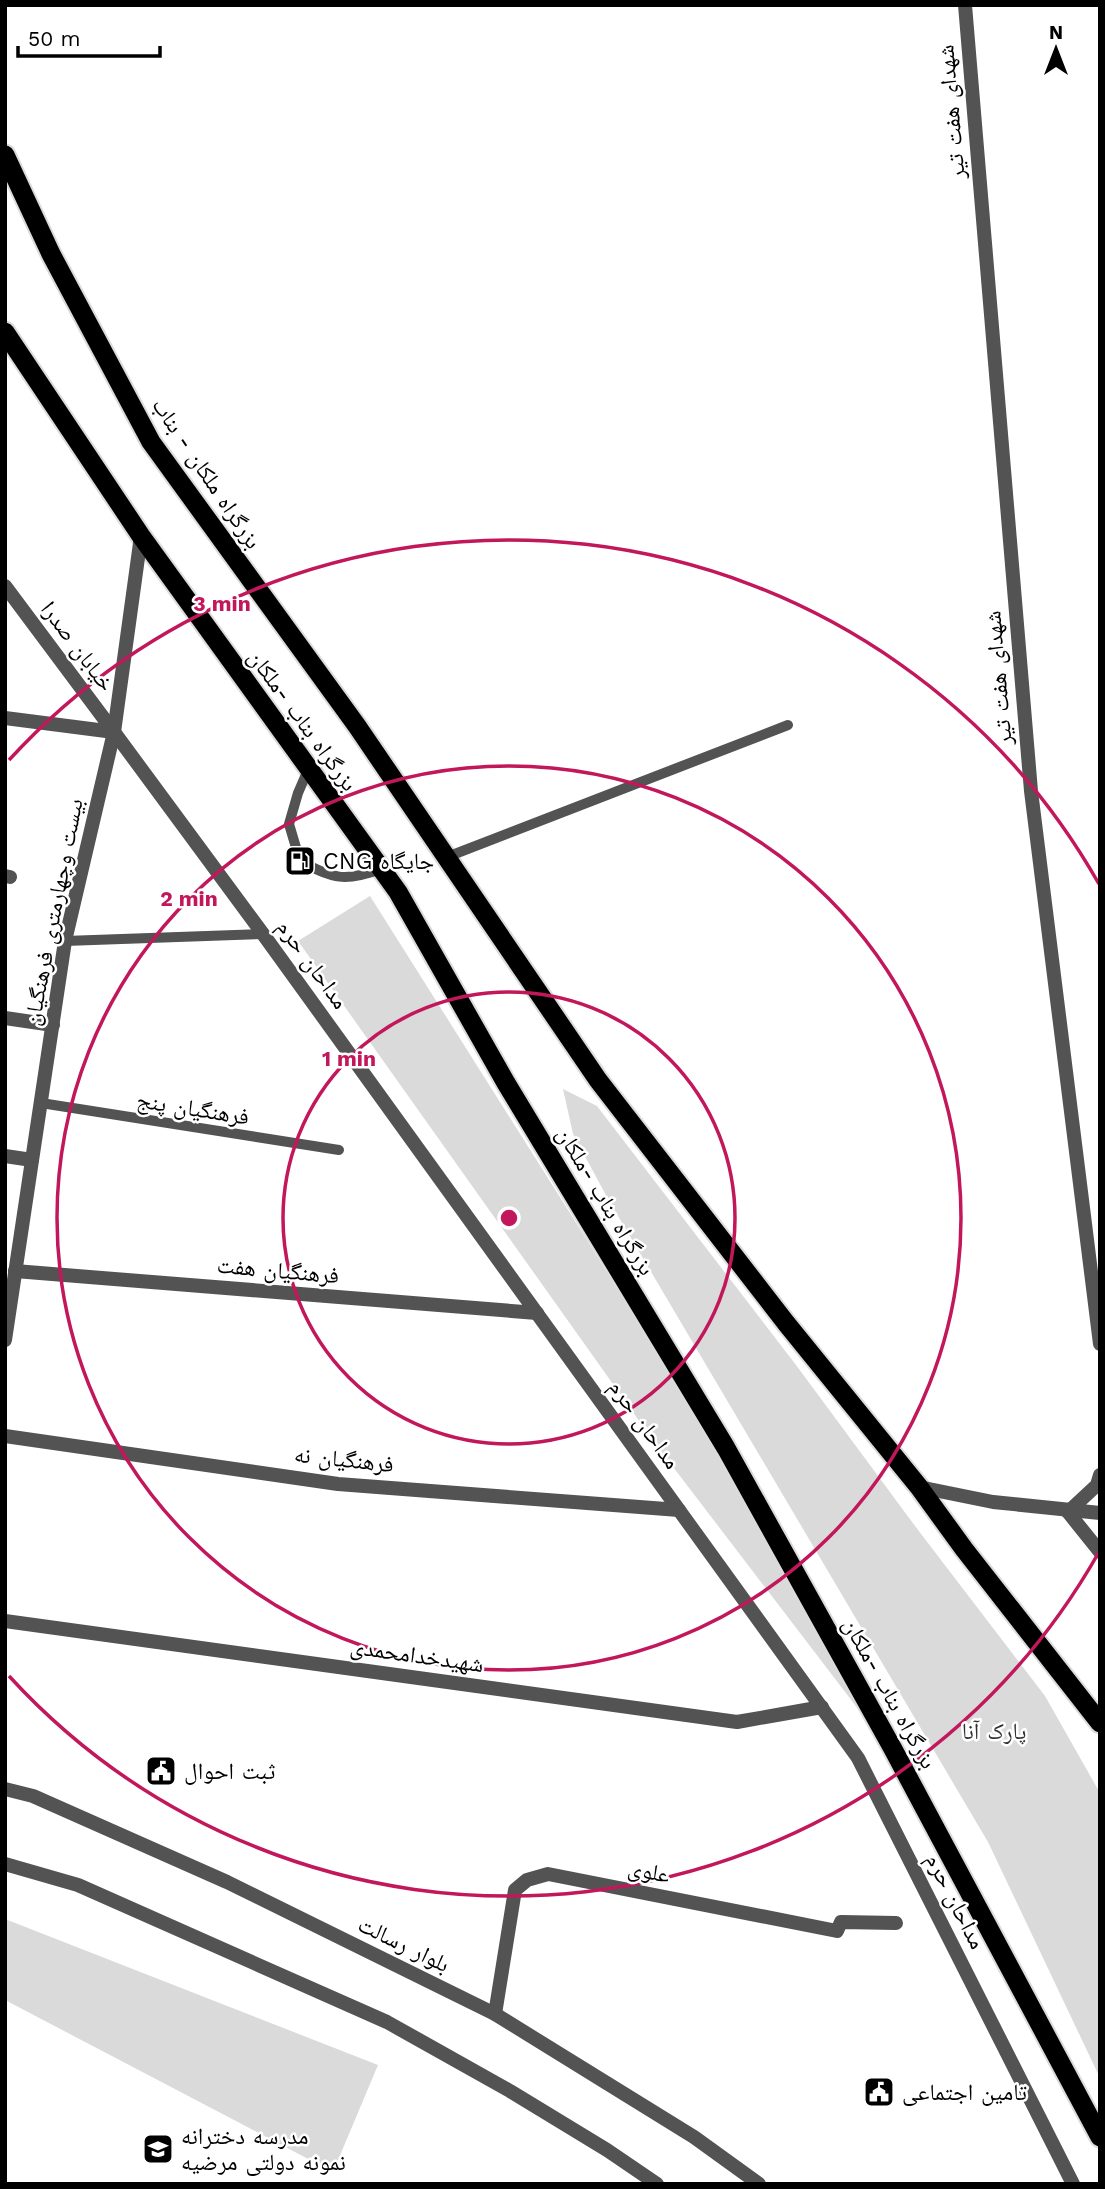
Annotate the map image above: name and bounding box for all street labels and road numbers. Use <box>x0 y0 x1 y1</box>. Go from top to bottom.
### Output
street label: شهدای هفت تیر <box>932 44 971 181</box>
street label: بزرگراه ملکان - بناب <box>146 393 267 554</box>
street label: خیابان صدرا <box>35 596 120 697</box>
street label: شهدای هفت تیر <box>979 610 1018 747</box>
street label: بزرگراه بناب -ملکان <box>242 644 363 796</box>
street label: بیست وچهارمتری فرهنگیان <box>18 796 89 1028</box>
street label: مداحان حرم <box>270 914 354 1015</box>
street label: فرهنگیان پنج <box>135 1086 251 1132</box>
street label: بزرگراه بناب -ملکان <box>551 1122 660 1280</box>
street label: فرهنگیان هفت <box>216 1252 340 1289</box>
street label: مداحان حرم <box>602 1374 686 1475</box>
street label: فرهنگیان نه <box>293 1441 395 1478</box>
street label: بزرگراه بناب -ملکان <box>837 1613 942 1773</box>
street label: شهیدخدامحمدی <box>348 1633 485 1678</box>
street label: مداحان حرم <box>918 1849 991 1955</box>
street label: علوی <box>626 1854 673 1889</box>
street label: بلوار رسالت <box>354 1911 454 1978</box>

